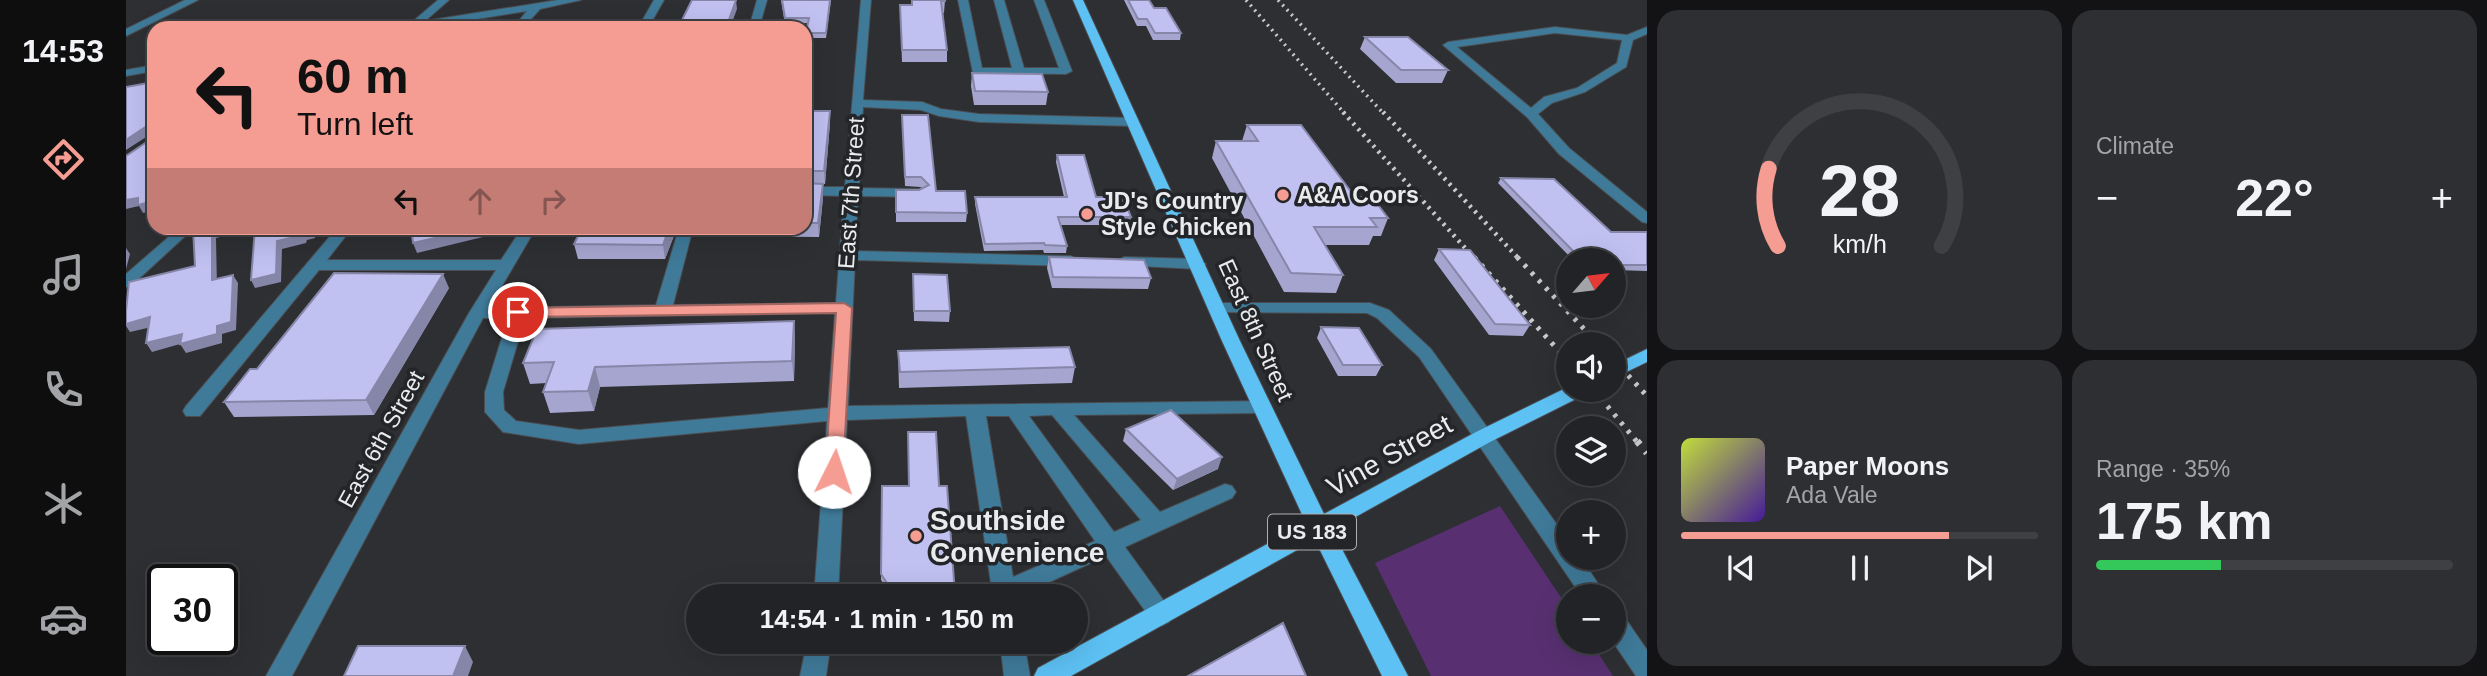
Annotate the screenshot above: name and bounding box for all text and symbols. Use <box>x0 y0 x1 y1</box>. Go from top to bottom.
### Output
text: 14:53 <box>22 33 104 69</box>
icon: left <box>182 49 273 140</box>
text: 60 m <box>297 49 409 103</box>
text: Turn left <box>297 106 413 142</box>
street label: East 7th Street <box>833 116 869 270</box>
text: Climate <box>2096 133 2174 159</box>
icon: directions <box>39 135 88 184</box>
text: 28 <box>1819 150 1900 231</box>
text: 22° <box>2235 169 2314 227</box>
text: − <box>2096 177 2118 219</box>
text: + <box>2431 177 2453 219</box>
icon: left <box>388 182 426 220</box>
icon: ahead <box>461 182 499 220</box>
icon: right <box>534 182 572 220</box>
place label: A&A Coors <box>1297 182 1419 208</box>
marker: A&A Coors <box>1275 187 1291 203</box>
place label: JD's Country Style Chicken <box>1101 188 1252 240</box>
marker: JD's Country Style Chicken <box>1079 206 1095 222</box>
text: km/h <box>1832 230 1887 258</box>
north arrow <box>1556 248 1626 318</box>
map controls <box>1556 248 1626 654</box>
icon: music <box>39 250 88 299</box>
street label: East 8th Street <box>1213 255 1299 405</box>
pin <box>488 282 548 342</box>
icon: arrive <box>499 293 537 331</box>
button: sound <box>1556 332 1626 402</box>
icon: phone <box>39 365 88 414</box>
street label: East 6th Street <box>333 366 430 512</box>
street label: Vine Street <box>1321 408 1457 502</box>
button: layers <box>1556 416 1626 486</box>
position arrow <box>797 435 871 509</box>
text: Paper Moons <box>1786 451 1949 481</box>
text: Range · 35% <box>2096 456 2230 482</box>
icon: climate <box>39 479 88 528</box>
text: Ada Vale <box>1786 482 1878 508</box>
text: 175 km <box>2096 492 2272 550</box>
button: + <box>1556 500 1626 570</box>
place label: Southside Convenience <box>930 505 1104 568</box>
road number: US 183 <box>1268 514 1356 550</box>
marker: Southside Convenience <box>908 528 924 544</box>
icon: previous <box>1722 549 1760 587</box>
icon: pause <box>1841 549 1879 587</box>
icon: next <box>1960 549 1998 587</box>
speed limit sign: 30 <box>147 564 238 655</box>
button: − <box>1556 584 1626 654</box>
icon: car <box>39 594 88 643</box>
text: 14:54 · 1 min · 150 m <box>760 604 1014 634</box>

